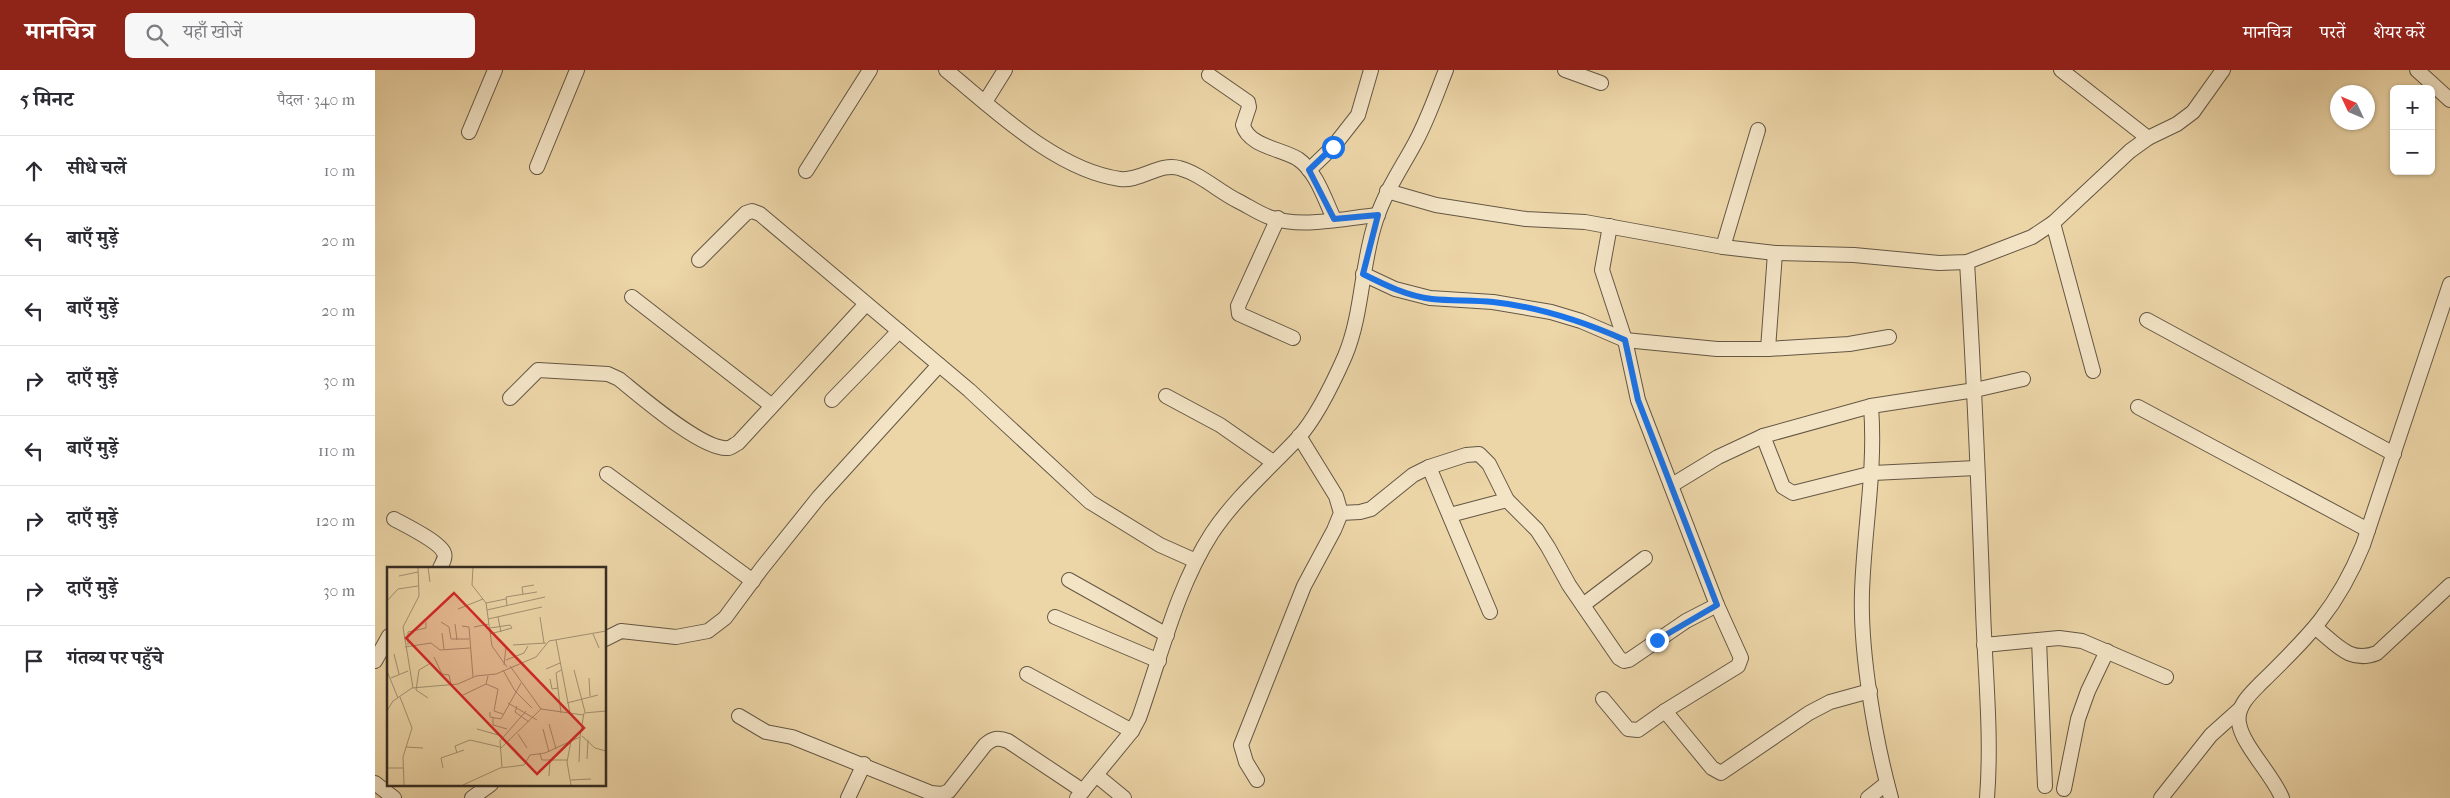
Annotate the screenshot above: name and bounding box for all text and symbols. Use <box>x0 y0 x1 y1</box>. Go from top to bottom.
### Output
search box <box>125 13 475 58</box>
text: मानचित्र <box>25 17 95 45</box>
icon: search <box>143 21 171 49</box>
text: यहाँ खोजें <box>183 21 243 43</box>
text: मानचित्र <box>2243 22 2292 43</box>
text: परतें <box>2320 22 2345 43</box>
text: शेयर करें <box>2373 22 2425 43</box>
north arrow <box>2330 85 2375 130</box>
map controls <box>2390 85 2435 175</box>
button: + <box>2390 85 2435 130</box>
text: 5 मिनट <box>20 87 73 111</box>
text: पैदल · 340 m <box>277 90 355 109</box>
button: − <box>2390 130 2435 175</box>
route start <box>1322 136 1345 159</box>
icon: ahead <box>20 157 48 185</box>
text: सीधे चलें <box>67 157 126 179</box>
text: 10 m <box>324 161 355 180</box>
icon: left <box>20 227 48 255</box>
text: बाएँ मुड़ें <box>67 227 118 249</box>
text: 20 m <box>321 231 355 250</box>
icon: left <box>20 297 48 325</box>
text: बाएँ मुड़ें <box>67 297 118 319</box>
text: 20 m <box>321 301 355 320</box>
icon: right <box>20 367 48 395</box>
text: दाएँ मुड़ें <box>67 367 118 389</box>
text: 30 m <box>323 371 355 390</box>
icon: left <box>20 437 48 465</box>
text: बाएँ मुड़ें <box>67 437 118 459</box>
text: 110 m <box>318 441 355 460</box>
icon: right <box>20 507 48 535</box>
text: दाएँ मुड़ें <box>67 507 118 529</box>
text: 120 m <box>316 511 355 530</box>
inset map <box>387 567 606 786</box>
icon: right <box>20 577 48 605</box>
text: दाएँ मुड़ें <box>67 577 118 599</box>
text: 30 m <box>323 581 355 600</box>
route end <box>1646 629 1669 652</box>
icon: arrive <box>20 647 48 675</box>
text: गंतव्य पर पहुँचे <box>67 647 163 669</box>

